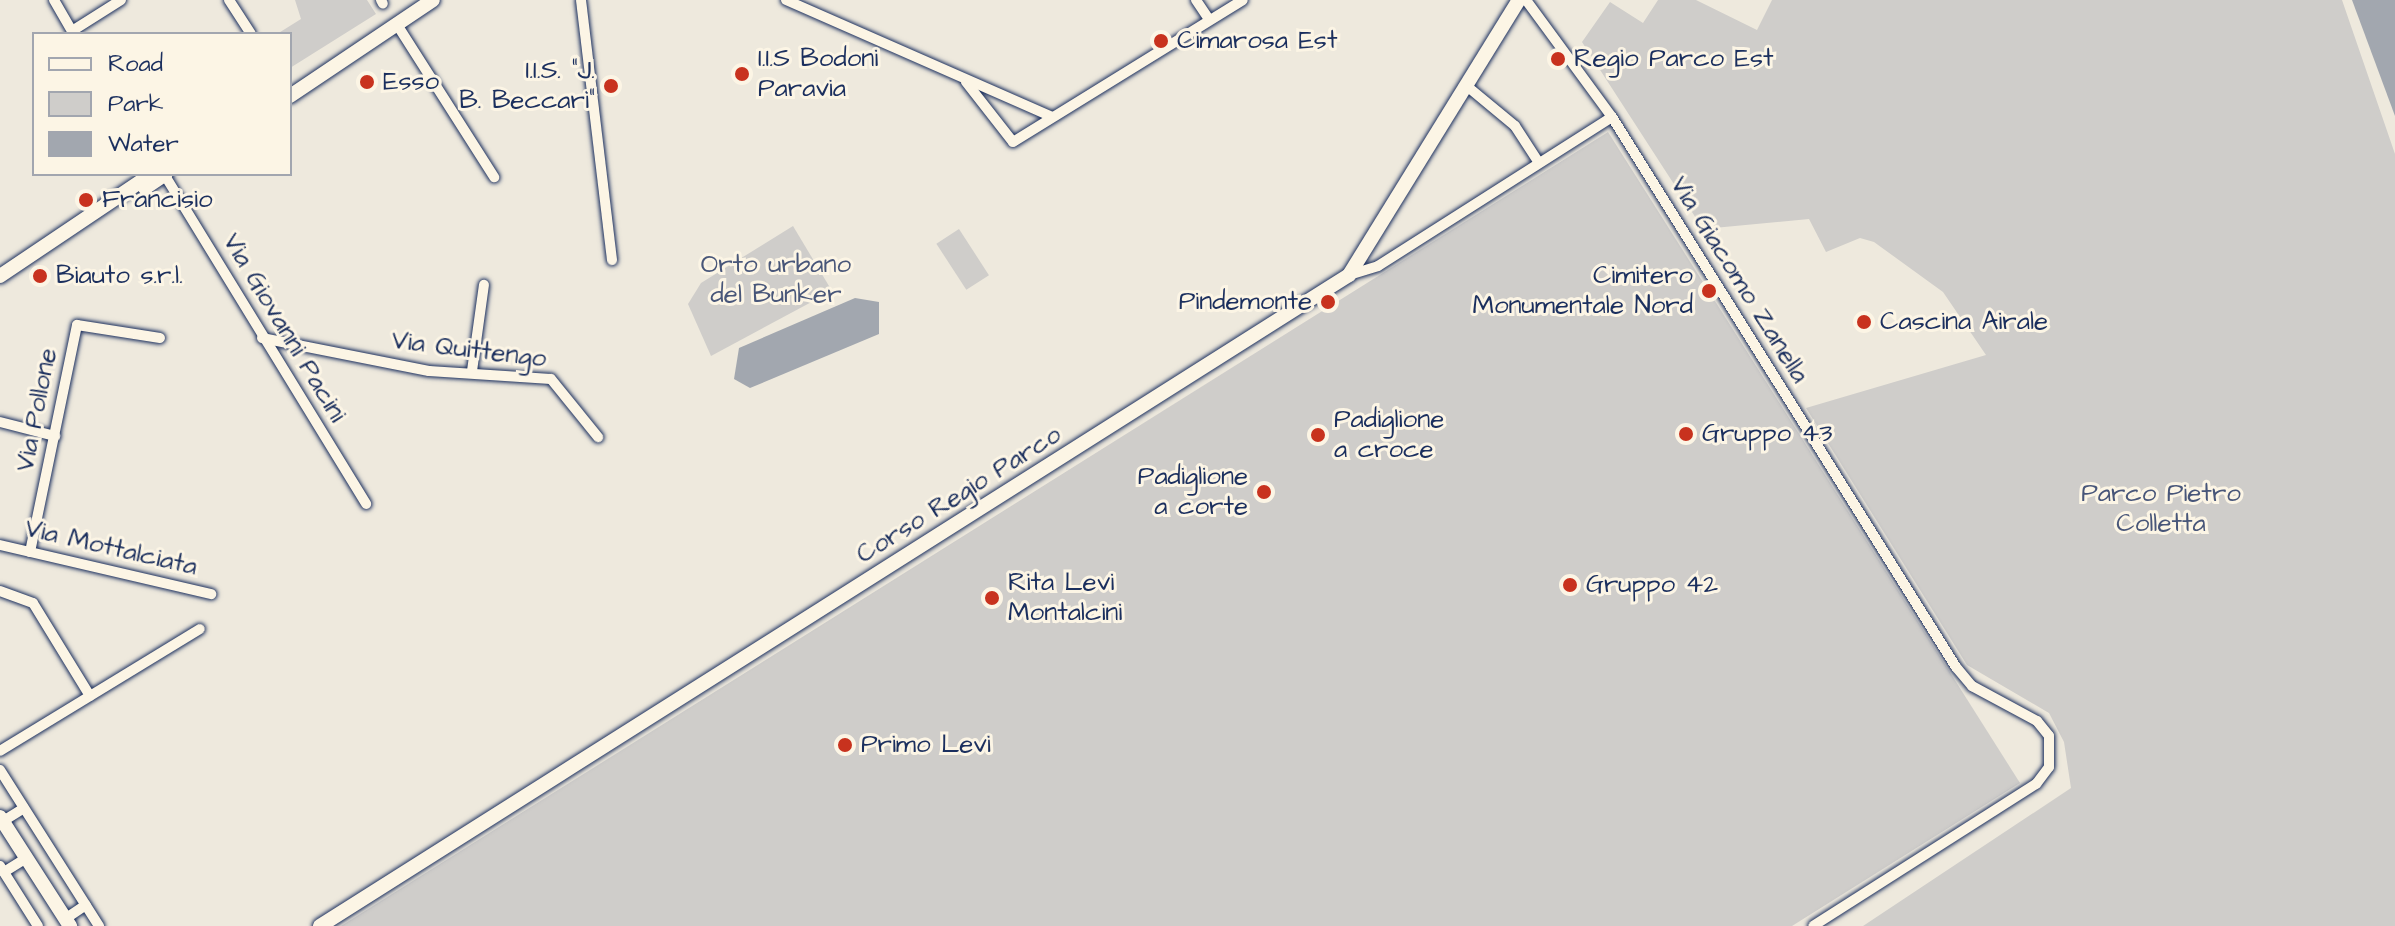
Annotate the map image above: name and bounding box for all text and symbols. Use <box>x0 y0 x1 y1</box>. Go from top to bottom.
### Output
place label: Cimarosa Est <box>1177 25 1337 57</box>
legend <box>32 32 292 176</box>
marker: Cimarosa Est <box>1152 32 1170 50</box>
place label: I.I.S Bodoni Paravia <box>758 43 878 104</box>
place label: Regio Parco Est <box>1574 43 1774 75</box>
text: Road <box>108 47 163 81</box>
marker: Regio Parco Est <box>1549 50 1567 68</box>
place label: I.I.S. "J. B. Beccari" <box>459 55 595 116</box>
marker: I.I.S Bodoni Paravia <box>733 65 751 83</box>
place label: Esso <box>383 66 439 98</box>
marker: Esso <box>358 73 376 91</box>
marker: I.I.S. "J. B. Beccari" <box>602 77 620 95</box>
text: Park <box>108 87 164 121</box>
text: Water <box>108 127 179 161</box>
street label: Via Giacomo Zanella <box>1663 171 1815 389</box>
place label: Francisio <box>102 184 213 216</box>
marker: Francisio <box>77 191 95 209</box>
street label: Via Giovanni Pacini <box>215 228 353 428</box>
park label: Orto urbano del Bunker <box>701 249 851 310</box>
place label: Biauto s.r.l. <box>56 260 183 292</box>
place label: Cimitero Monumentale Nord <box>1472 260 1693 322</box>
marker: Biauto s.r.l. <box>31 267 49 285</box>
marker: Cimitero Monumentale Nord <box>1700 282 1718 300</box>
place label: Pindemonte <box>1179 286 1312 318</box>
marker: Pindemonte <box>1319 293 1337 311</box>
place label: Cascina Airale <box>1880 306 2048 338</box>
marker: Cascina Airale <box>1855 313 1873 331</box>
street label: Via Quittengo <box>390 325 548 375</box>
street label: Via Pollone <box>10 346 64 474</box>
place label: Padiglione a croce <box>1334 404 1444 466</box>
place label: Gruppo 43 <box>1702 418 1832 450</box>
street label: Corso Regio Parco <box>851 419 1067 571</box>
marker: Gruppo 43 <box>1677 425 1695 443</box>
marker: Padiglione a croce <box>1309 426 1327 444</box>
place label: Padiglione a corte <box>1138 461 1248 522</box>
park label: Parco Pietro Colletta <box>2081 478 2241 540</box>
marker: Padiglione a corte <box>1255 483 1273 501</box>
street label: Via Mottalciata <box>22 513 200 583</box>
place label: Rita Levi Montalcini <box>1008 567 1122 628</box>
place label: Gruppo 42 <box>1586 569 1718 601</box>
marker: Gruppo 42 <box>1561 576 1579 594</box>
marker: Rita Levi Montalcini <box>983 589 1001 607</box>
place label: Primo Levi <box>861 729 991 761</box>
marker: Primo Levi <box>836 736 854 754</box>

